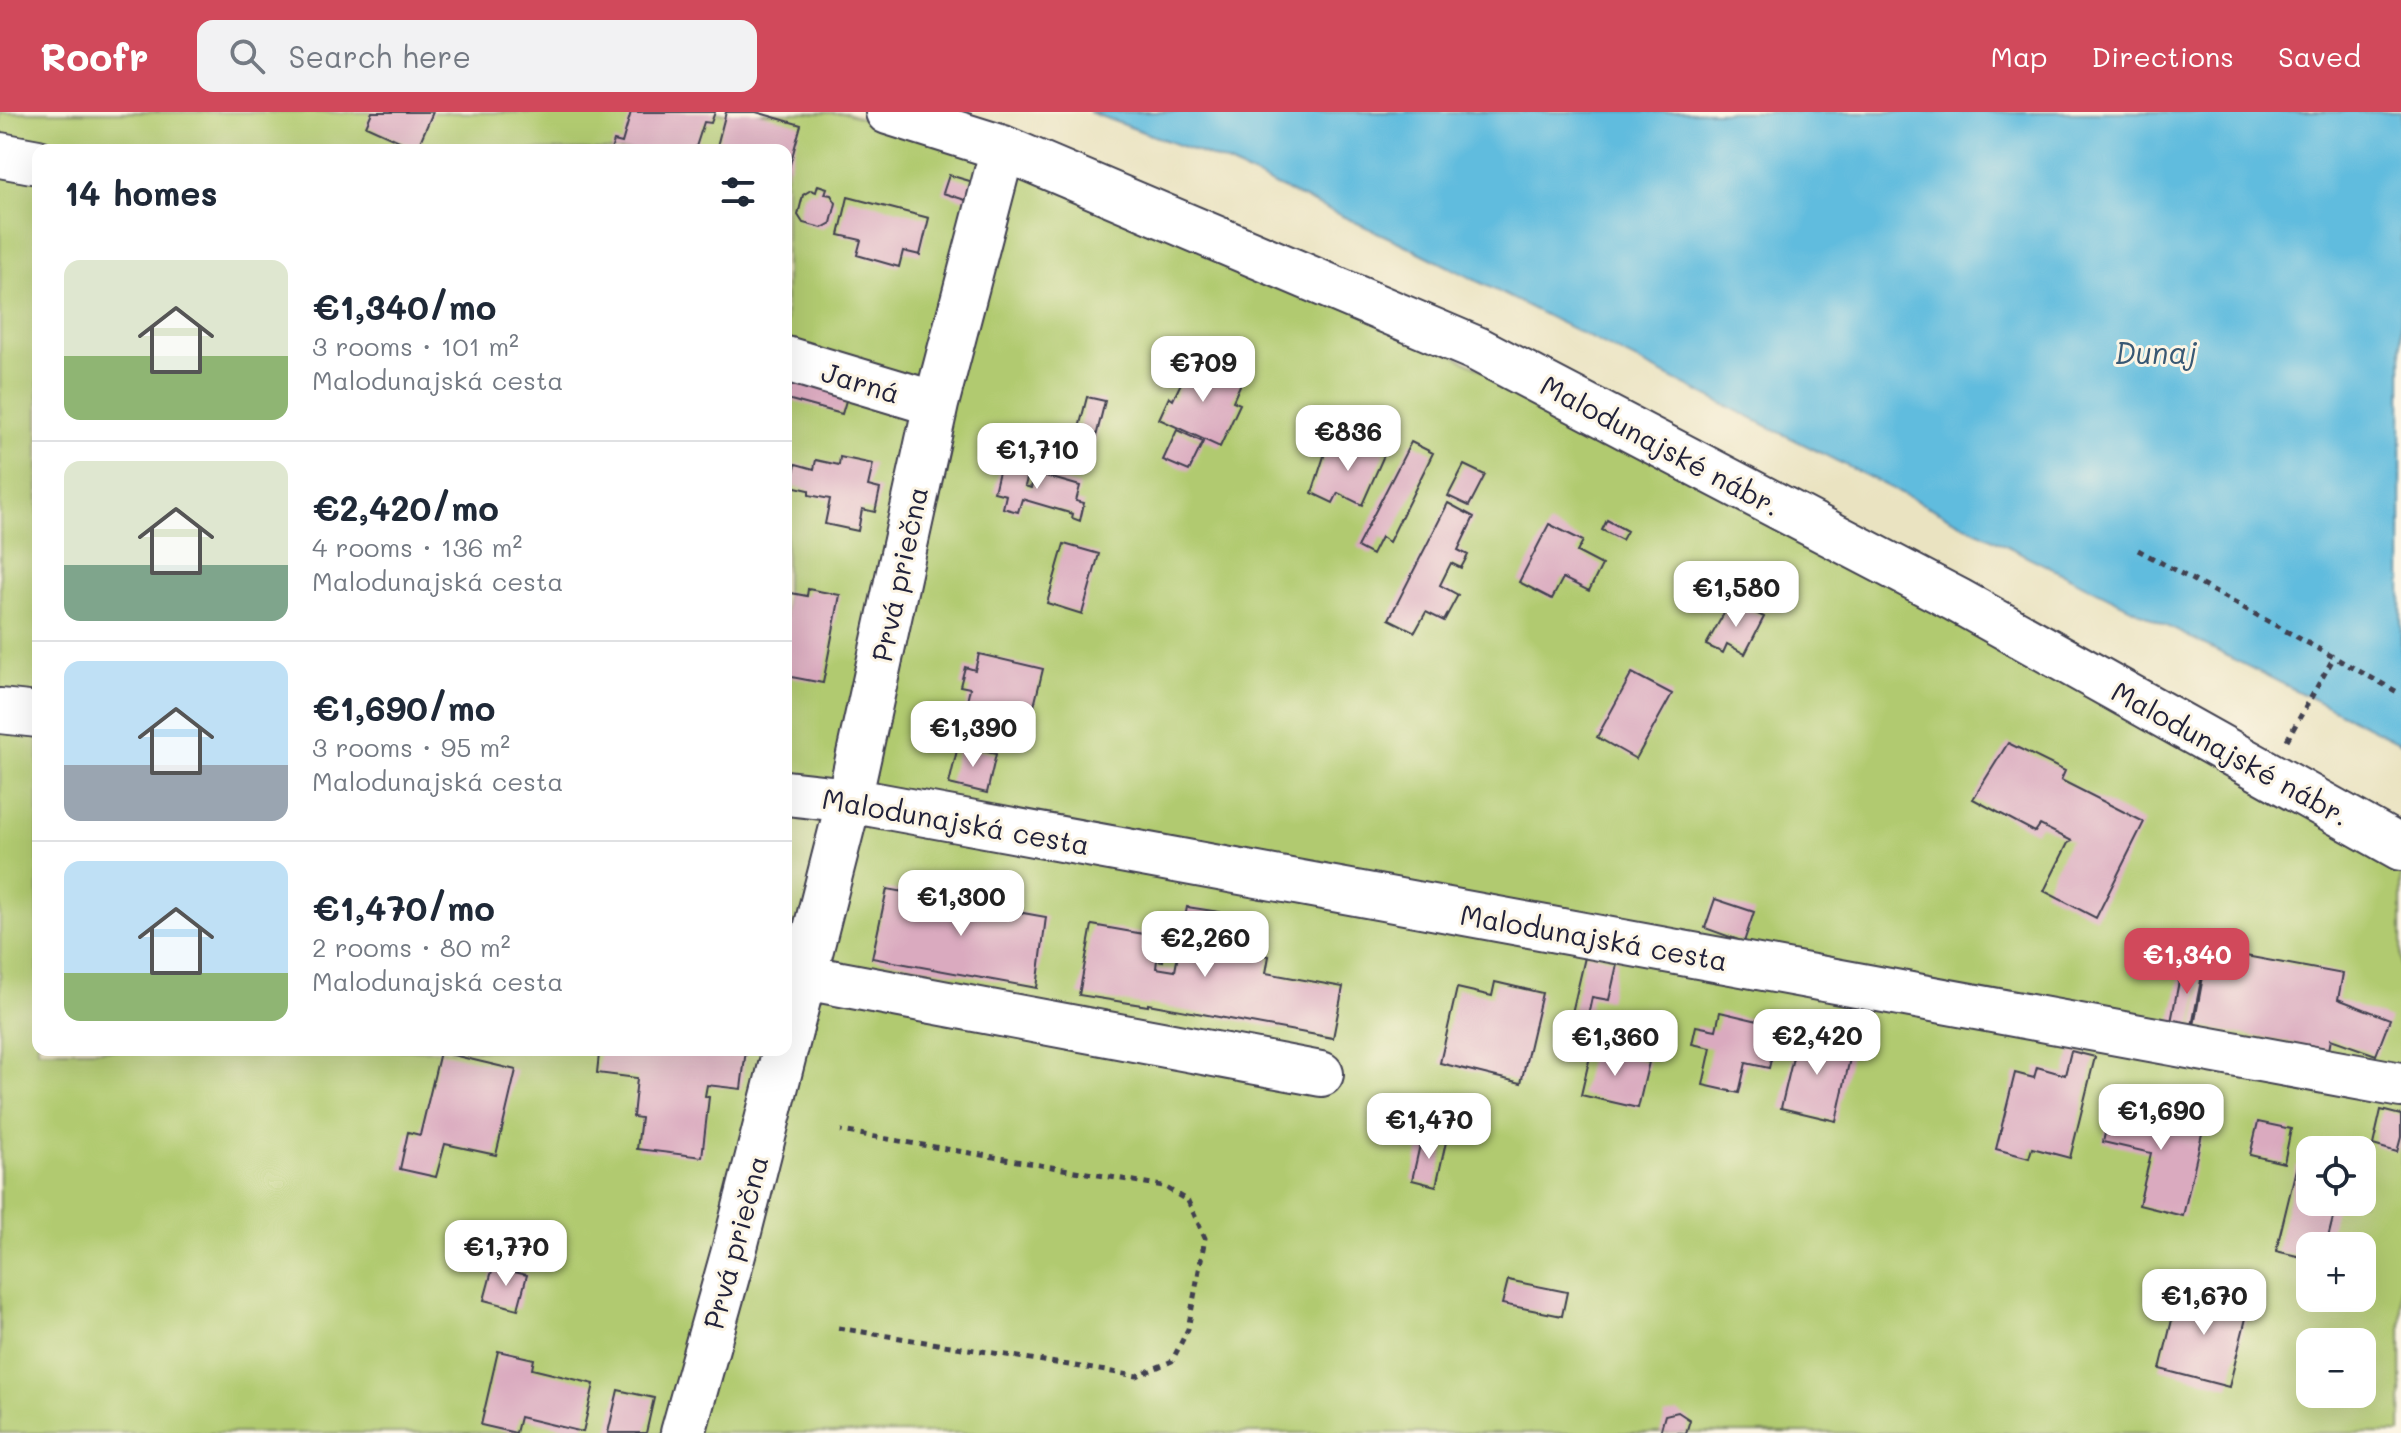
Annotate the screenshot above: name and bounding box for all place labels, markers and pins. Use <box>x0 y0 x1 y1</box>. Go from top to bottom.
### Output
pin: €709 <box>1156 336 1250 404</box>
pin: €836 <box>1301 405 1395 473</box>
pin: €1,710 <box>972 423 1102 491</box>
pin: €1,580 <box>1671 561 1801 629</box>
pin: €1,390 <box>908 701 1038 769</box>
pin: €1,300 <box>896 870 1026 938</box>
pin: €2,260 <box>1140 911 1270 979</box>
pin: €1,340 <box>2122 928 2252 996</box>
pin: €2,420 <box>1752 1009 1882 1077</box>
pin: €1,360 <box>1550 1010 1680 1078</box>
pin: €1,690 <box>2096 1084 2226 1152</box>
pin: €1,470 <box>1364 1093 1494 1161</box>
pin: €1,770 <box>441 1220 571 1288</box>
pin: €1,670 <box>2139 1269 2269 1337</box>

